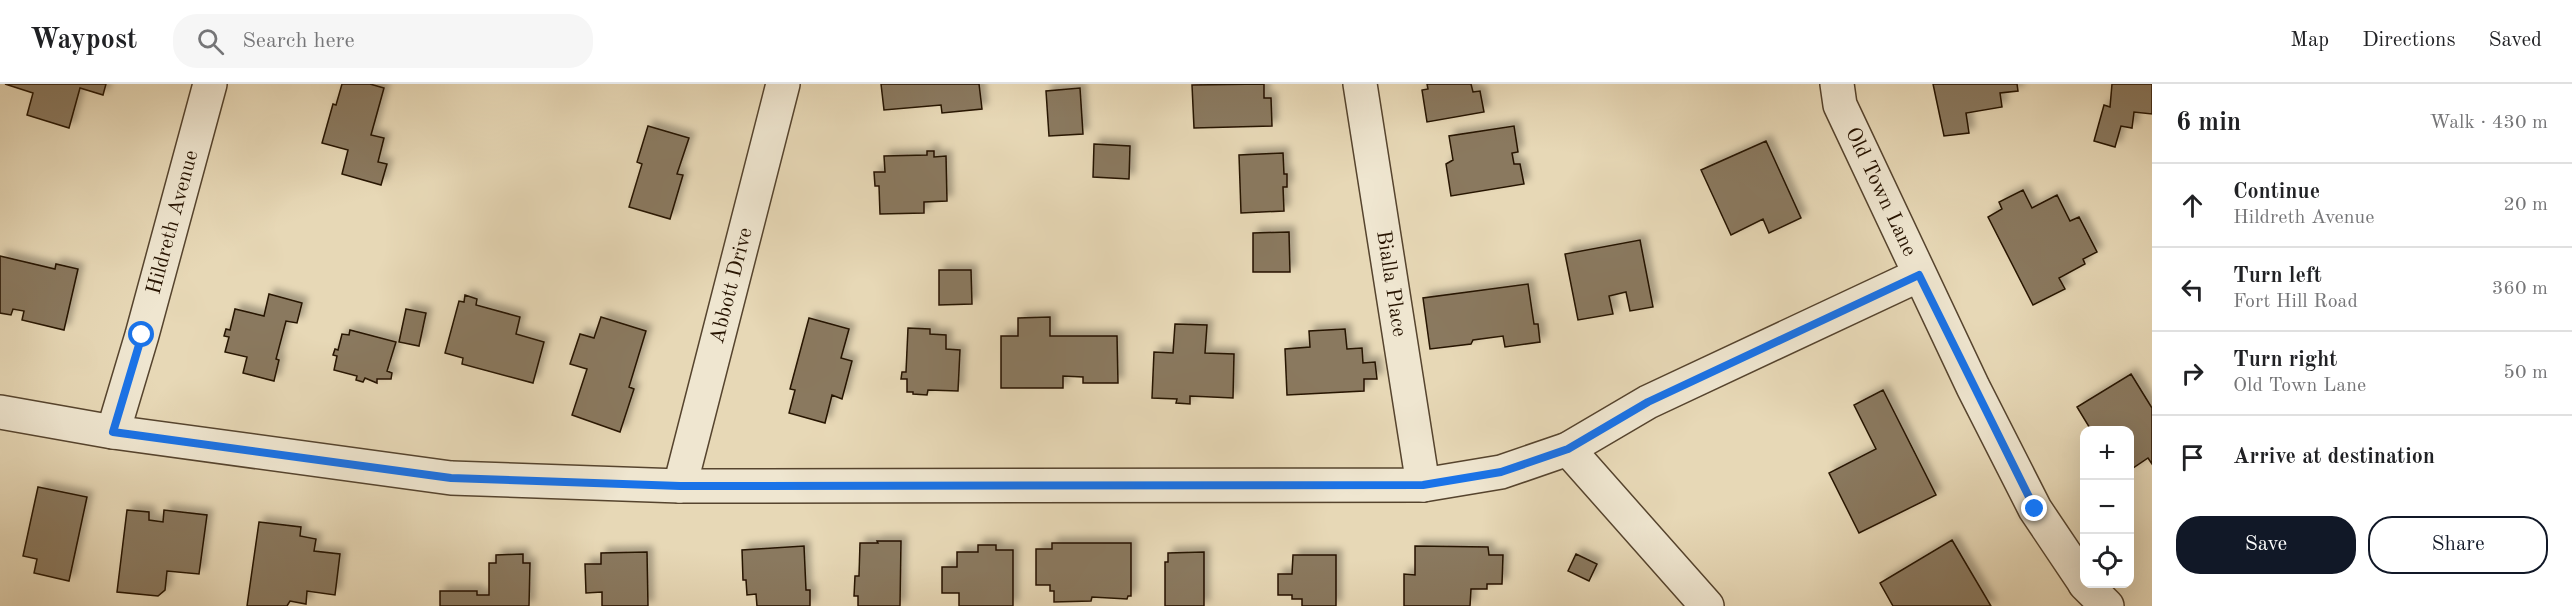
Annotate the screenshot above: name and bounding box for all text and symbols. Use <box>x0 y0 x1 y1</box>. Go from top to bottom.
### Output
search box <box>173 14 593 68</box>
icon: search <box>194 25 227 58</box>
text: Waypost <box>30 27 137 55</box>
text: Search here <box>242 30 355 52</box>
text: Map <box>2290 30 2329 51</box>
text: Directions <box>2362 30 2456 51</box>
text: Saved <box>2489 30 2542 51</box>
text: 6 min <box>2176 110 2241 136</box>
text: Walk · 430 m <box>2429 113 2548 133</box>
street label: Old Town Lane <box>1842 124 1920 259</box>
street label: Hildreth Avenue <box>143 148 202 297</box>
text: Continue <box>2233 181 2320 203</box>
icon: ahead <box>2176 189 2209 222</box>
text: 20 m <box>2503 195 2548 215</box>
text: Hildreth Avenue <box>2233 208 2374 228</box>
street label: Abbott Drive <box>706 225 756 346</box>
street label: Bialla Place <box>1373 229 1410 338</box>
text: Turn left <box>2233 265 2322 287</box>
icon: left <box>2176 273 2209 306</box>
text: 360 m <box>2492 279 2548 299</box>
text: Fort Hill Road <box>2233 292 2358 312</box>
route start <box>128 321 154 347</box>
text: Turn right <box>2233 349 2337 371</box>
icon: right <box>2176 357 2209 390</box>
text: 50 m <box>2503 363 2548 383</box>
text: Old Town Lane <box>2233 376 2366 396</box>
map controls <box>2080 426 2134 588</box>
button: + <box>2080 426 2134 480</box>
icon: arrive <box>2176 441 2209 474</box>
text: Arrive at destination <box>2233 446 2435 468</box>
button: − <box>2080 480 2134 534</box>
route end <box>2021 495 2047 521</box>
button: Save <box>2176 516 2356 574</box>
button: Share <box>2368 516 2548 574</box>
button: locate <box>2080 534 2134 588</box>

